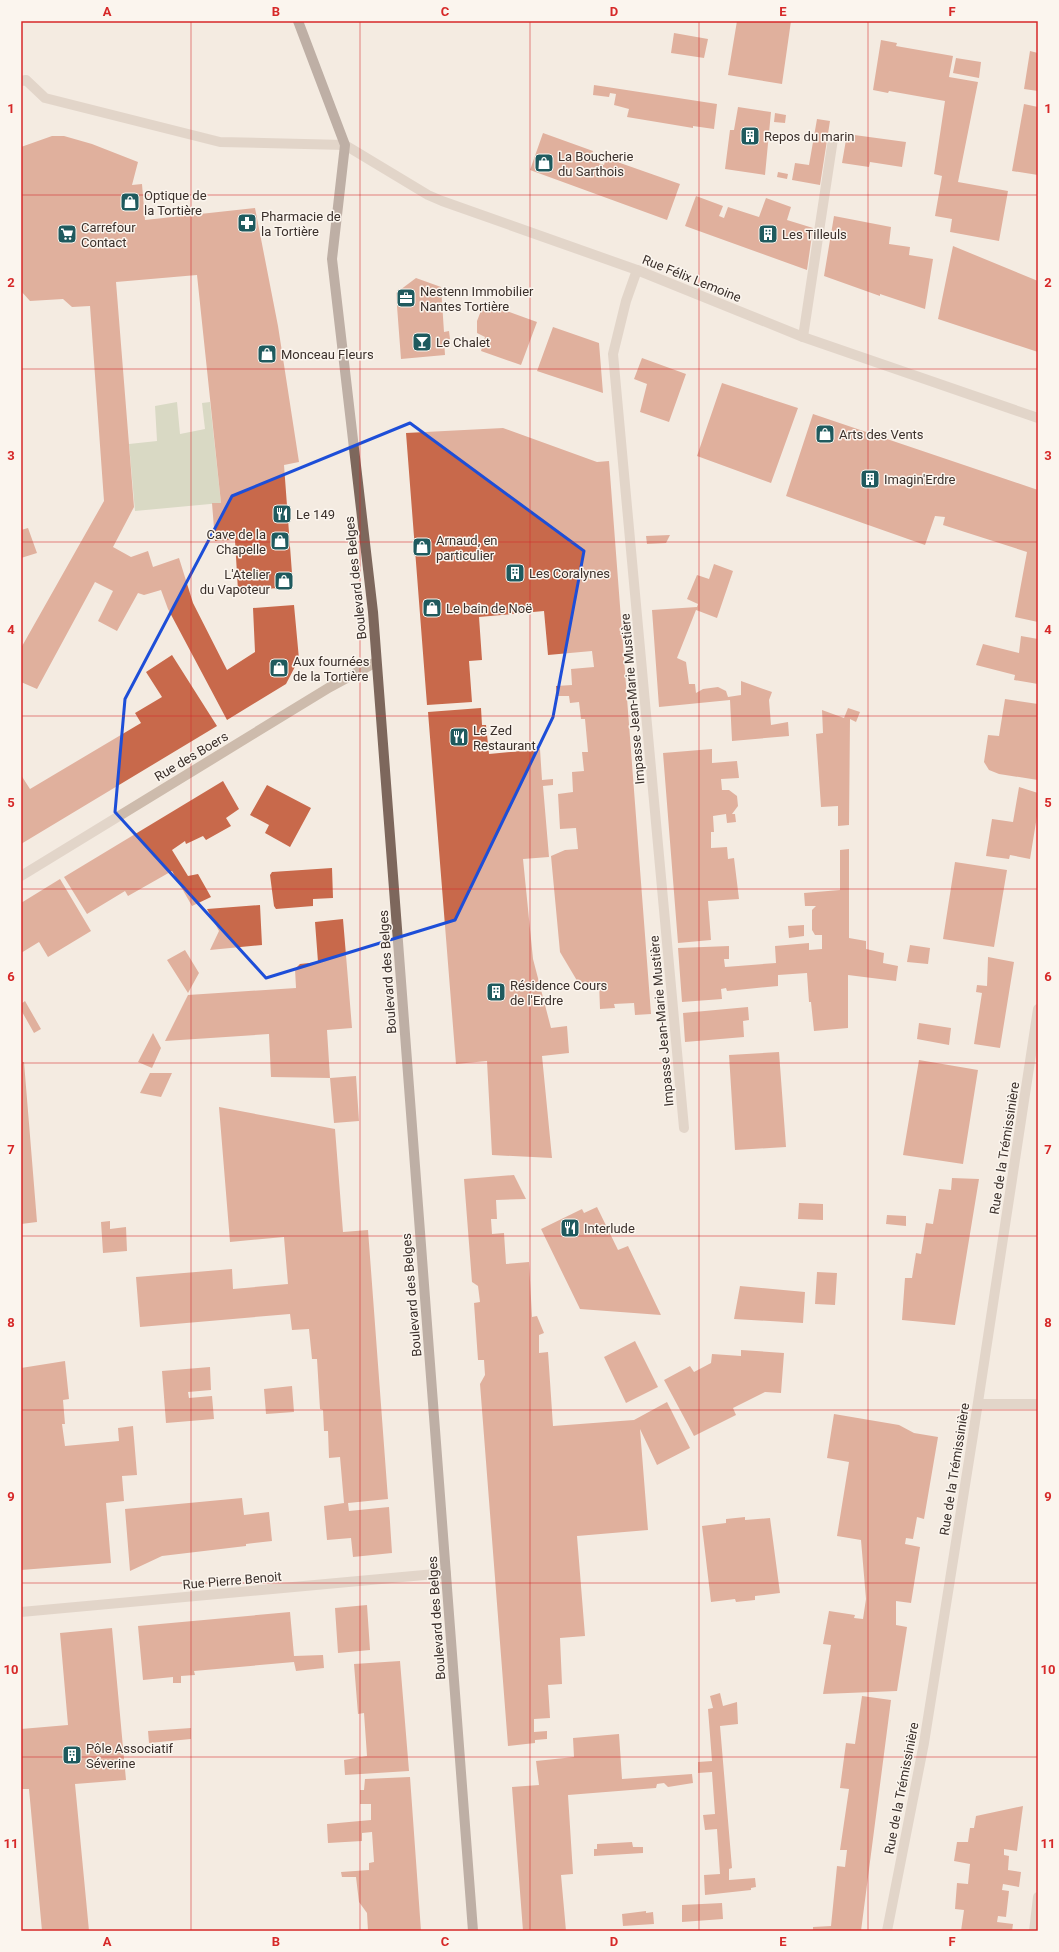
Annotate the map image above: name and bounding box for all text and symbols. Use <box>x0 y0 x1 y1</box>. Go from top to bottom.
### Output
text: A <box>103 4 112 19</box>
text: B <box>272 4 280 19</box>
text: C <box>441 4 450 19</box>
text: D <box>610 4 618 19</box>
text: E <box>779 4 787 19</box>
text: F <box>948 4 956 19</box>
text: 1 <box>7 101 15 116</box>
text: 1 <box>1044 101 1052 116</box>
building icon: Repos du marin <box>739 125 761 147</box>
place label: Repos du marin <box>764 129 855 144</box>
place label: La Boucherie du Sarthois <box>558 149 633 179</box>
shop icon: La Boucherie du Sarthois <box>533 152 555 174</box>
place label: Optique de la Tortière <box>144 188 207 218</box>
shop icon: Optique de la Tortière <box>119 191 141 213</box>
place label: Pharmacie de la Tortière <box>261 209 341 239</box>
pharmacy icon: Pharmacie de la Tortière <box>236 212 258 234</box>
place label: Carrefour Contact <box>81 220 136 250</box>
supermarket icon: Carrefour Contact <box>56 223 78 245</box>
building icon: Les Tilleuls <box>757 223 779 245</box>
place label: Les Tilleuls <box>782 227 847 242</box>
street label: Rue Félix Lemoine <box>640 252 743 305</box>
text: 2 <box>7 275 15 290</box>
text: 2 <box>1044 275 1052 290</box>
place label: Nestenn Immobilier Nantes Tortière <box>420 284 534 314</box>
office icon: Nestenn Immobilier Nantes Tortière <box>395 287 417 309</box>
bar icon: Le Chalet <box>411 331 433 353</box>
place label: Le Chalet <box>436 335 490 350</box>
shop icon: Monceau Fleurs <box>256 343 278 365</box>
place label: Monceau Fleurs <box>281 347 374 362</box>
shop icon: Arts des Vents <box>814 423 836 445</box>
place label: Arts des Vents <box>839 427 924 442</box>
text: 3 <box>7 448 15 463</box>
text: 3 <box>1044 448 1052 463</box>
building icon: Imagin'Erdre <box>859 468 881 490</box>
place label: Imagin'Erdre <box>884 472 956 487</box>
restaurant icon: Le 149 <box>271 503 293 525</box>
place label: Le 149 <box>296 507 335 522</box>
street label: Boulevard des Belges <box>342 515 369 640</box>
place label: Cave de la Chapelle <box>207 527 266 557</box>
shop icon: Cave de la Chapelle <box>269 530 291 552</box>
place label: Arnaud, en particulier <box>436 533 498 563</box>
shop icon: Arnaud, en particulier <box>411 536 433 558</box>
building icon: Les Coralynes <box>504 562 526 584</box>
place label: Les Coralynes <box>529 566 610 581</box>
place label: L'Atelier du Vapoteur <box>200 567 271 597</box>
shop icon: L'Atelier du Vapoteur <box>273 570 295 592</box>
shop icon: Le bain de Noë <box>421 597 443 619</box>
place label: Le bain de Noë <box>446 601 532 616</box>
street label: Impasse Jean-Marie Mustière <box>618 613 647 785</box>
text: 4 <box>7 622 15 637</box>
text: 4 <box>1044 622 1052 637</box>
place label: Aux fournées de la Tortière <box>293 654 370 684</box>
shop icon: Aux fournées de la Tortière <box>268 657 290 679</box>
place label: Le Zed Restaurant <box>473 723 536 753</box>
restaurant icon: Le Zed Restaurant <box>448 726 470 748</box>
street label: Rue des Boers <box>152 728 231 784</box>
text: 5 <box>7 795 15 810</box>
text: 5 <box>1044 795 1052 810</box>
street label: Boulevard des Belges <box>376 909 399 1034</box>
street label: Impasse Jean-Marie Mustière <box>647 935 676 1107</box>
text: 6 <box>7 969 15 984</box>
text: 6 <box>1044 969 1052 984</box>
place label: Résidence Cours de l'Erdre <box>510 978 608 1008</box>
building icon: Résidence Cours de l'Erdre <box>485 981 507 1003</box>
street label: Rue de la Trémissinière <box>987 1081 1022 1215</box>
text: 7 <box>7 1142 15 1157</box>
text: 7 <box>1044 1142 1052 1157</box>
restaurant icon: Interlude <box>559 1217 581 1239</box>
place label: Interlude <box>584 1221 635 1236</box>
street label: Boulevard des Belges <box>399 1232 424 1357</box>
text: 8 <box>7 1315 15 1330</box>
text: 8 <box>1044 1315 1052 1330</box>
street label: Rue de la Trémissinière <box>937 1402 972 1536</box>
text: 9 <box>7 1489 15 1504</box>
text: 9 <box>1044 1489 1052 1504</box>
street label: Boulevard des Belges <box>425 1555 448 1680</box>
street label: Rue Pierre Benoit <box>182 1569 282 1592</box>
text: 10 <box>4 1662 18 1677</box>
text: 10 <box>1041 1662 1055 1677</box>
street label: Rue de la Trémissinière <box>881 1721 922 1855</box>
place label: Pôle Associatif Séverine <box>86 1741 174 1771</box>
building icon: Pôle Associatif Séverine <box>61 1744 83 1766</box>
text: 11 <box>4 1836 18 1851</box>
text: 11 <box>1041 1836 1055 1851</box>
text: A <box>103 1934 112 1949</box>
text: B <box>272 1934 280 1949</box>
text: C <box>441 1934 450 1949</box>
text: D <box>610 1934 618 1949</box>
text: E <box>779 1934 787 1949</box>
text: F <box>948 1934 956 1949</box>

